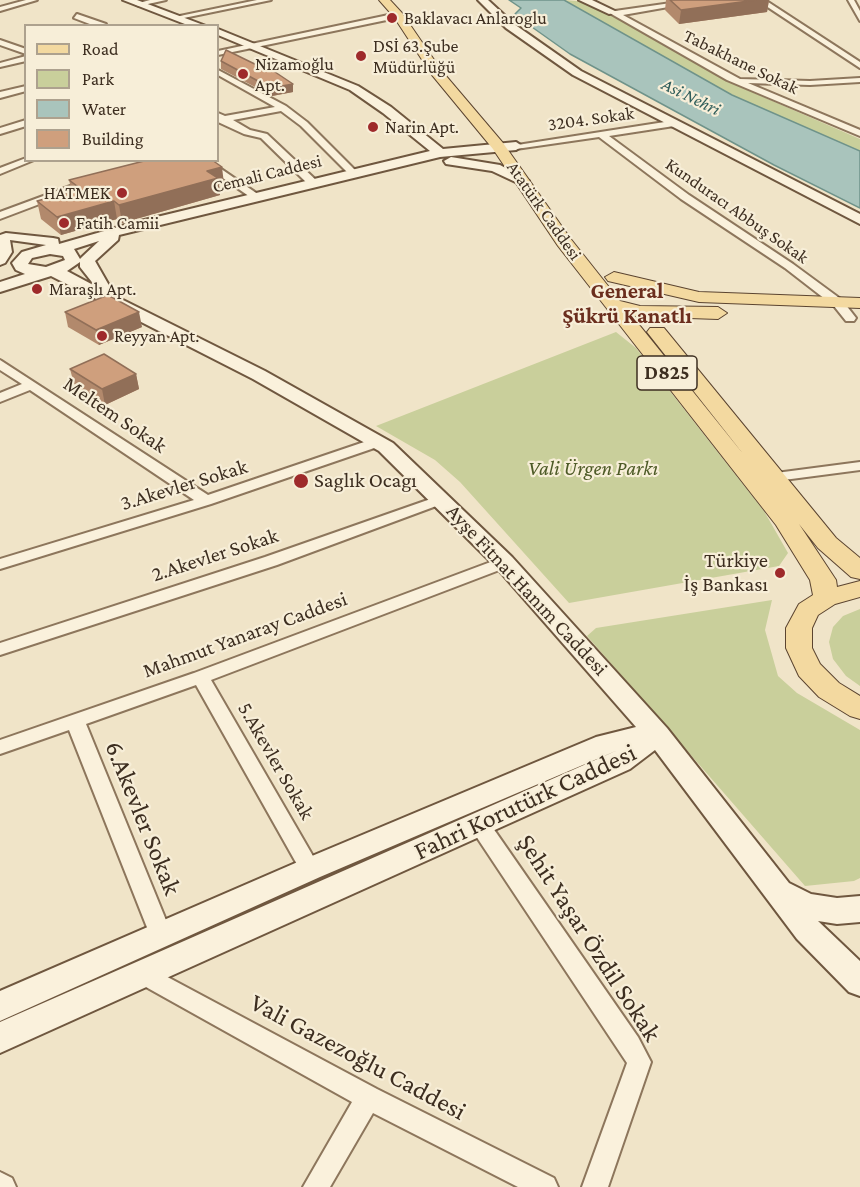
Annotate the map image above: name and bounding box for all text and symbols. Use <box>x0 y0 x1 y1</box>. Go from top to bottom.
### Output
place label: Baklavacı Anlaroglu <box>404 7 547 29</box>
marker: Baklavacı Anlaroglu <box>385 11 399 25</box>
legend <box>24 24 219 162</box>
street label: Tabakhane Sokak <box>680 25 802 99</box>
place label: DSİ 63.Şube Müdürlüğü <box>373 35 459 78</box>
text: Road <box>82 39 119 59</box>
marker: DSİ 63.Şube Müdürlüğü <box>354 49 368 63</box>
place label: Nizamoğlu Apt. <box>255 53 334 96</box>
marker: Nizamoğlu Apt. <box>236 67 250 81</box>
text: Park <box>82 69 114 89</box>
water label: Asi Nehri <box>658 74 724 120</box>
text: Water <box>82 99 126 119</box>
street label: 3204. Sokak <box>547 102 635 136</box>
place label: Narin Apt. <box>385 116 459 138</box>
marker: Narin Apt. <box>366 120 380 134</box>
text: Building <box>82 129 143 149</box>
street label: Cemali Caddesi <box>210 150 324 198</box>
street label: Kunduracı Abbuş Sokak <box>661 154 813 268</box>
street label: Atatürk Caddesi <box>502 157 586 265</box>
place label: HATMEK <box>44 182 110 204</box>
marker: HATMEK <box>115 186 129 200</box>
place label: Fatih Camii <box>76 212 159 234</box>
marker: Fatih Camii <box>57 216 71 230</box>
place label: Maraşlı Apt. <box>49 278 136 300</box>
district label: General Şükrü Kanatlı <box>562 278 692 330</box>
marker: Maraşlı Apt. <box>30 282 44 296</box>
place label: Reyyan Apt. <box>114 325 199 347</box>
marker: Reyyan Apt. <box>95 329 109 343</box>
road number: D825 <box>637 356 697 390</box>
street label: Meltem Sokak <box>59 371 171 459</box>
street label: 3.Akevler Sokak <box>117 454 251 516</box>
park label: Vali Ürgen Parkı <box>528 456 658 482</box>
place label: Saglık Ocagı <box>314 468 417 494</box>
marker: Saglık Ocagı <box>292 472 310 490</box>
street label: Ayşe Fitnat Hanım Caddesi <box>441 499 613 681</box>
street label: 2.Akevler Sokak <box>148 523 282 587</box>
place label: Türkiye İş Bankası <box>684 548 768 598</box>
marker: Türkiye İş Bankası <box>773 566 787 580</box>
street label: Mahmut Yanaray Caddesi <box>140 586 350 684</box>
street label: 5.Akevler Sokak <box>232 698 320 824</box>
street label: 6.Akevler Sokak <box>98 736 188 900</box>
street label: Fahri Korutürk Caddesi <box>409 737 641 867</box>
street label: Şehit Yaşar Özdil Sokak <box>510 829 668 1047</box>
street label: Vali Gazezoğlu Caddesi <box>245 987 471 1127</box>

